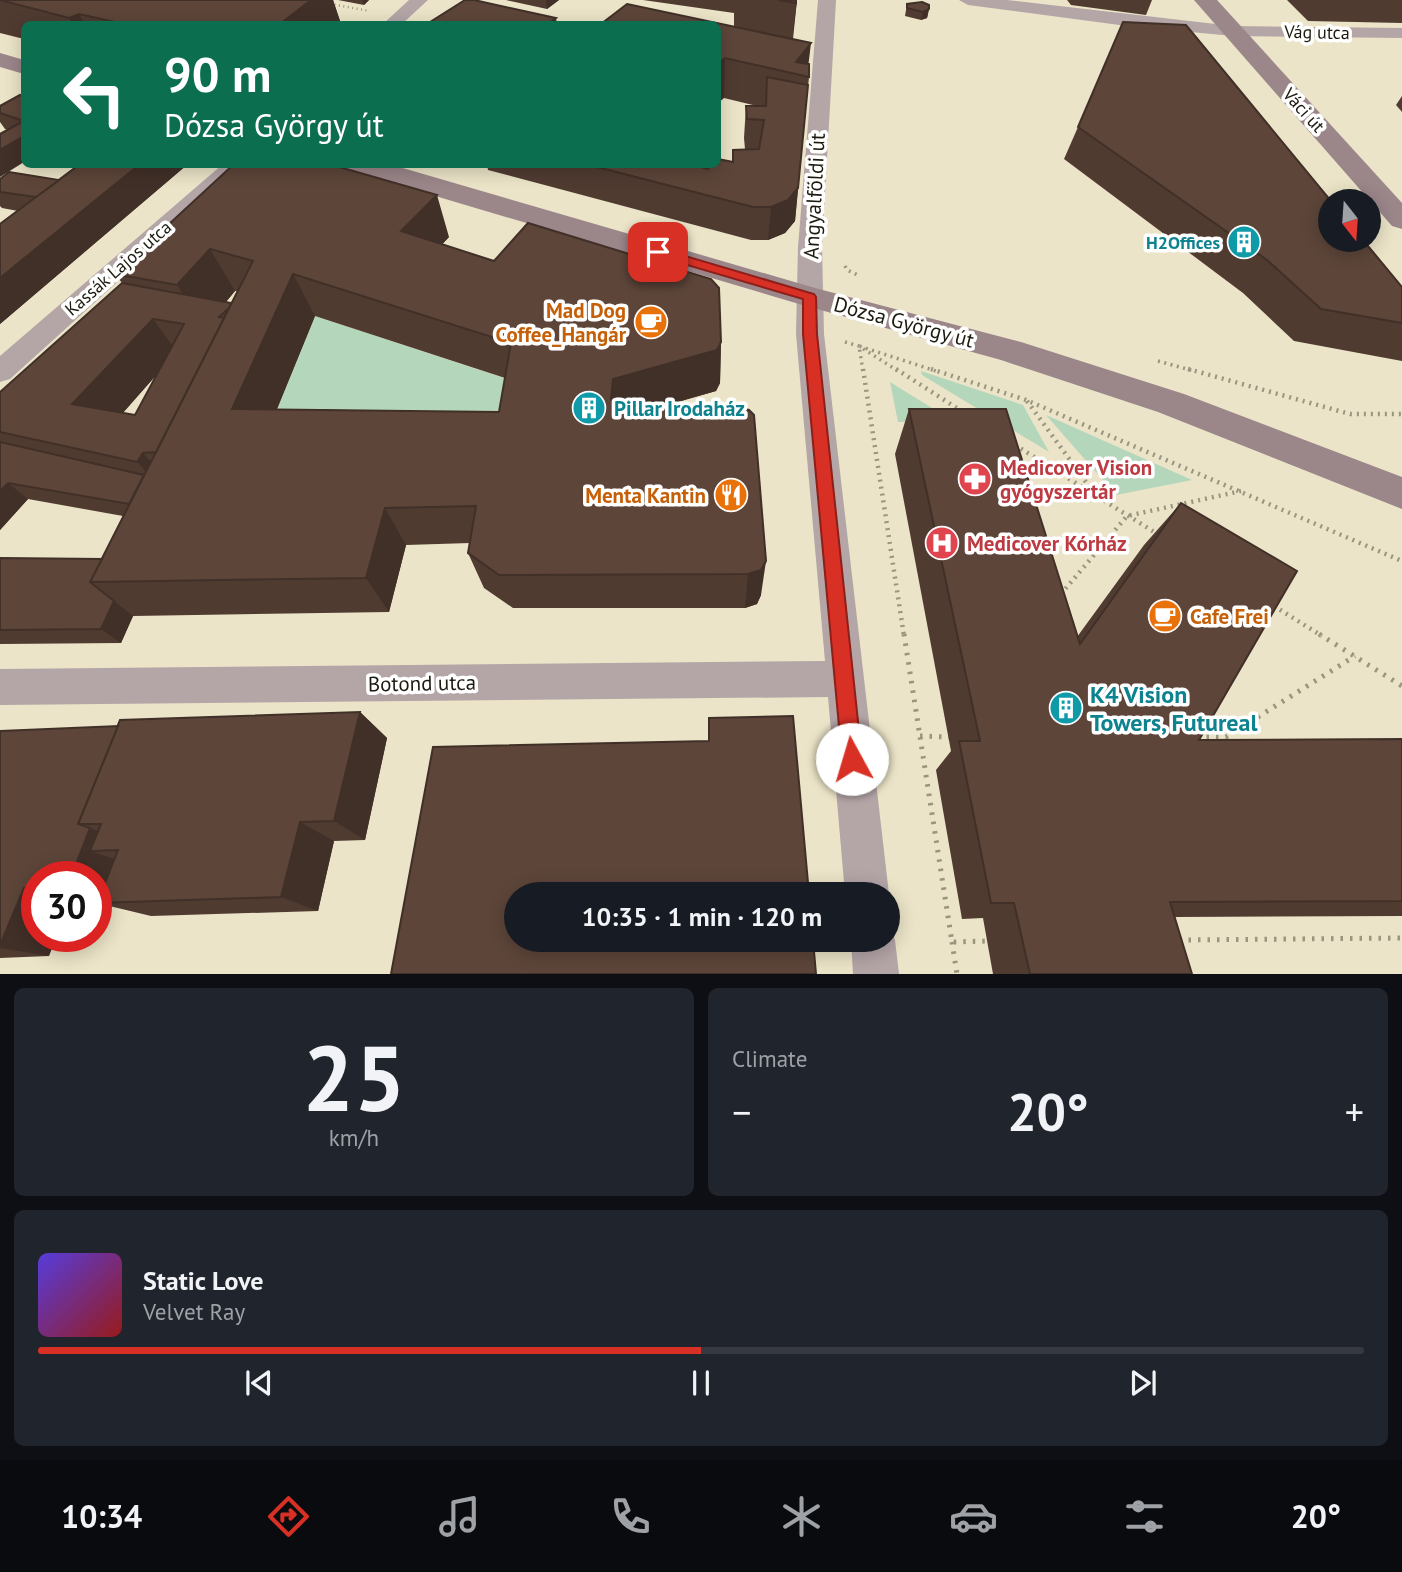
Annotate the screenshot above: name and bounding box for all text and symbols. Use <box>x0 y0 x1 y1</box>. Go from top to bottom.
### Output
street label: Vág utca <box>1283 20 1350 44</box>
text: 90 m <box>164 42 271 106</box>
icon: left <box>49 49 140 140</box>
street label: Váci út <box>1277 82 1330 137</box>
text: Dózsa György út <box>164 104 384 146</box>
street label: Angyalföldi út <box>797 132 831 260</box>
north arrow <box>1318 189 1381 252</box>
map controls <box>1318 189 1381 252</box>
street label: Kassák Lajos utca <box>60 215 176 321</box>
pin <box>628 222 688 282</box>
building icon: H2Offices <box>1225 223 1263 261</box>
place label: H2Offices <box>1146 231 1220 254</box>
icon: arrive <box>639 233 677 271</box>
street label: Dózsa György út <box>831 290 977 354</box>
place label: Mad Dog Coffee_Hangár <box>495 297 627 348</box>
cafe icon: Mad Dog Coffee_Hangár <box>632 303 670 341</box>
building icon: Pillar Irodaház <box>570 389 608 427</box>
place label: Pillar Irodaház <box>614 395 745 422</box>
place label: Medicover Vision gyógyszertár <box>1000 454 1152 505</box>
pharmacy icon: Medicover Vision gyógyszertár <box>956 460 994 498</box>
restaurant icon: Menta Kantin <box>712 476 750 514</box>
place label: Menta Kantin <box>585 482 706 509</box>
hospital icon: Medicover Kórház <box>923 524 961 562</box>
place label: Medicover Kórház <box>967 530 1127 557</box>
cafe icon: Cafe Frei <box>1146 597 1184 635</box>
place label: Cafe Frei <box>1190 603 1269 630</box>
street label: Botond utca <box>368 669 476 697</box>
place label: K4 Vision Towers, Futureal <box>1090 679 1258 738</box>
building icon: K4 Vision Towers, Futureal <box>1047 689 1085 727</box>
position arrow <box>815 722 889 796</box>
speed limit sign: 30 <box>21 861 112 952</box>
text: 10:35 · 1 min · 120 m <box>582 900 822 933</box>
text: 25 <box>302 1018 406 1136</box>
text: Climate <box>732 1044 807 1073</box>
text: 20° <box>1007 1078 1089 1145</box>
text: − <box>732 1087 751 1136</box>
text: + <box>1345 1087 1364 1136</box>
text: km/h <box>329 1123 379 1152</box>
text: Static Love <box>143 1264 264 1297</box>
text: Velvet Ray <box>143 1297 245 1326</box>
icon: previous <box>240 1364 278 1402</box>
icon: pause <box>682 1364 720 1402</box>
icon: next <box>1124 1364 1162 1402</box>
icon: directions <box>264 1492 313 1541</box>
icon: music <box>435 1492 484 1541</box>
icon: phone <box>606 1492 655 1541</box>
icon: climate <box>777 1492 826 1541</box>
icon: car <box>949 1492 998 1541</box>
icon: filters <box>1120 1492 1169 1541</box>
text: 10:34 <box>61 1495 142 1537</box>
text: 20° <box>1291 1495 1341 1537</box>

